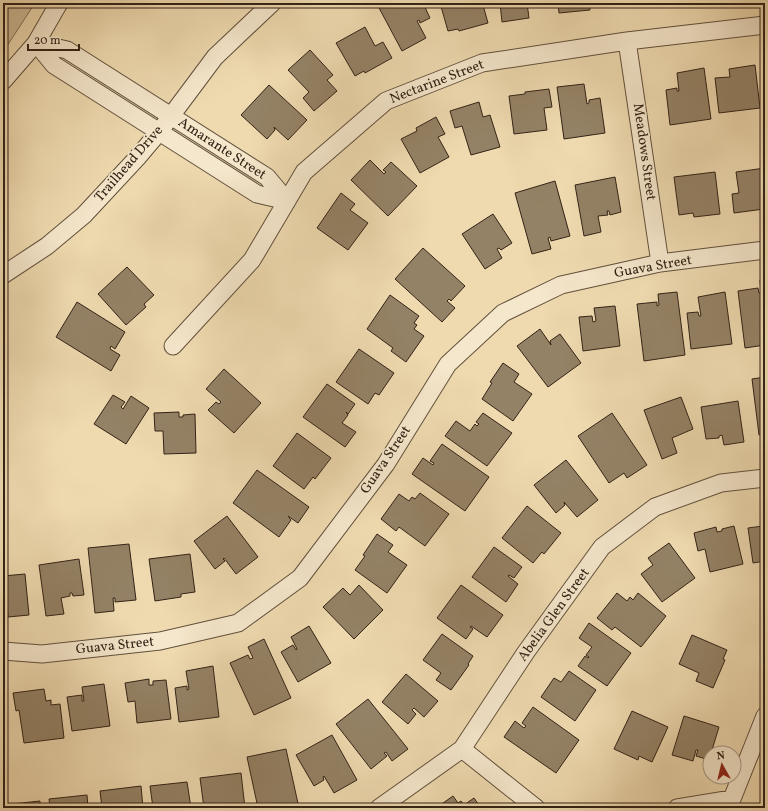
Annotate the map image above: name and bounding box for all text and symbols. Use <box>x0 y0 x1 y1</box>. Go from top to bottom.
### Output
scale bar <box>28 26 79 52</box>
text: 20 m <box>34 33 61 49</box>
street label: Nectarine Street <box>387 55 487 109</box>
street label: Meadows Street <box>628 102 660 202</box>
street label: Amarante Street <box>174 113 270 185</box>
street label: Trailhead Drive <box>90 121 168 206</box>
street label: Guava Street <box>613 251 693 283</box>
street label: Guava Street <box>356 422 416 498</box>
street label: Abelia Glen Street <box>514 564 594 666</box>
street label: Guava Street <box>75 632 155 660</box>
north arrow <box>702 745 742 785</box>
text: N <box>716 749 726 765</box>

